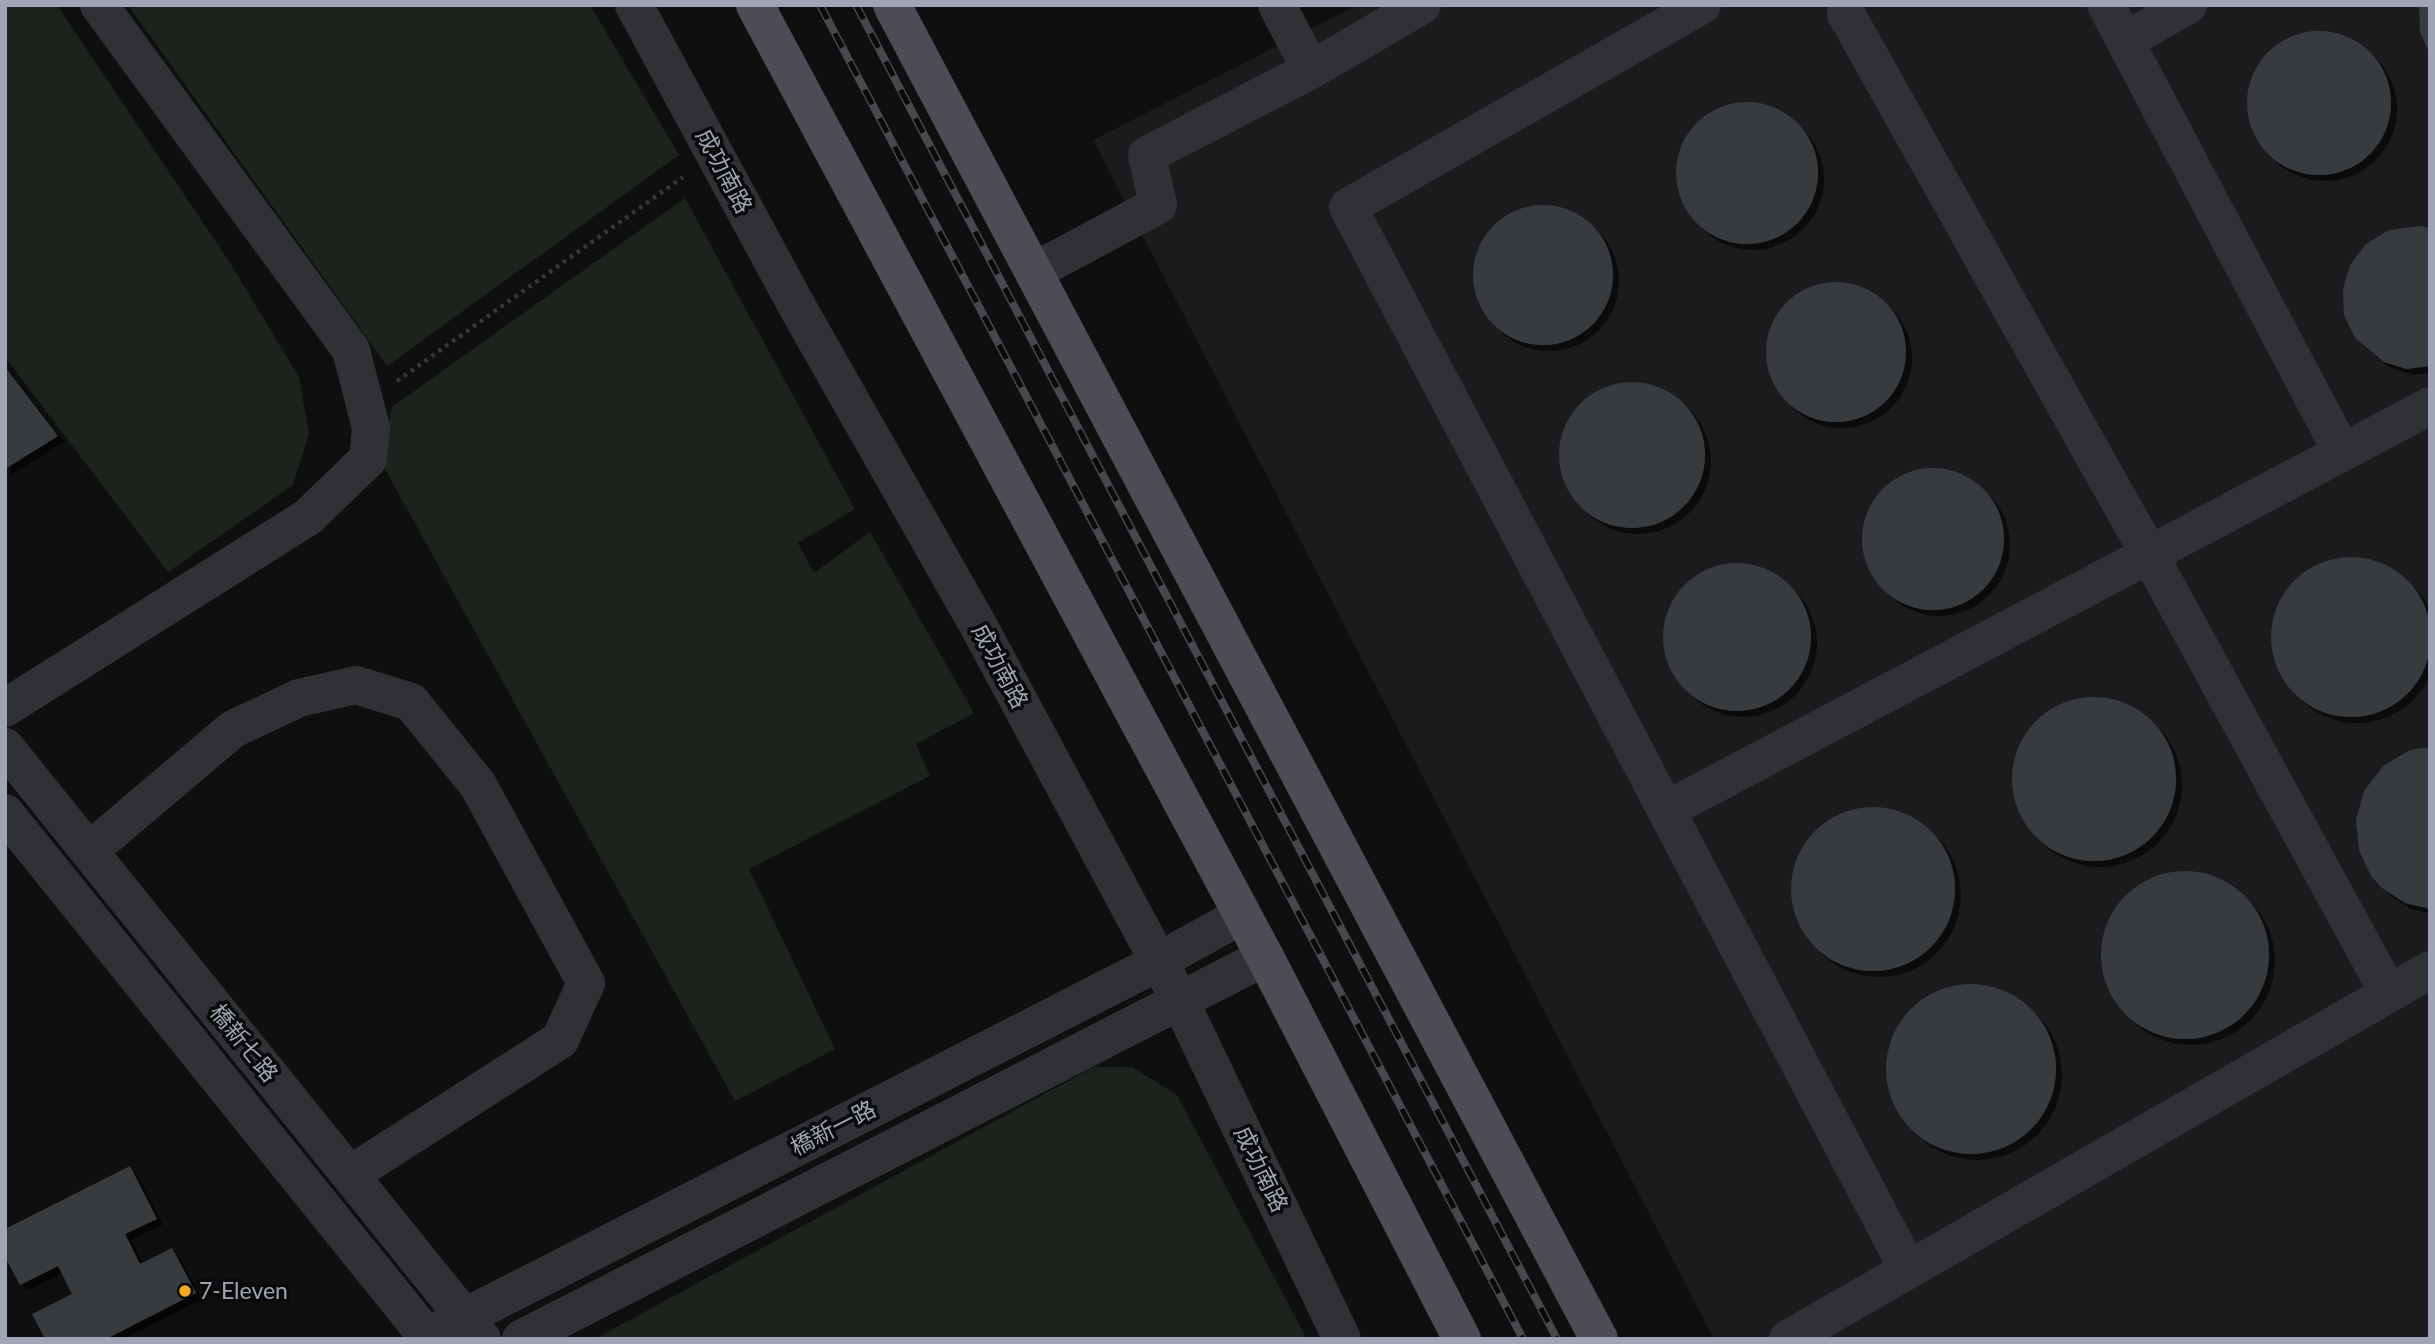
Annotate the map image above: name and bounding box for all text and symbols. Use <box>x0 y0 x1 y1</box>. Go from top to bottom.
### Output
street label: 成功南路 <box>691 123 759 218</box>
street label: 成功南路 <box>967 618 1035 713</box>
street label: 橋新七路 <box>205 998 285 1087</box>
street label: 橋新一路 <box>785 1094 880 1160</box>
street label: 成功南路 <box>1229 1121 1295 1216</box>
place label: 7-Eleven <box>199 1276 288 1304</box>
marker: 7-Eleven <box>177 1283 193 1299</box>

